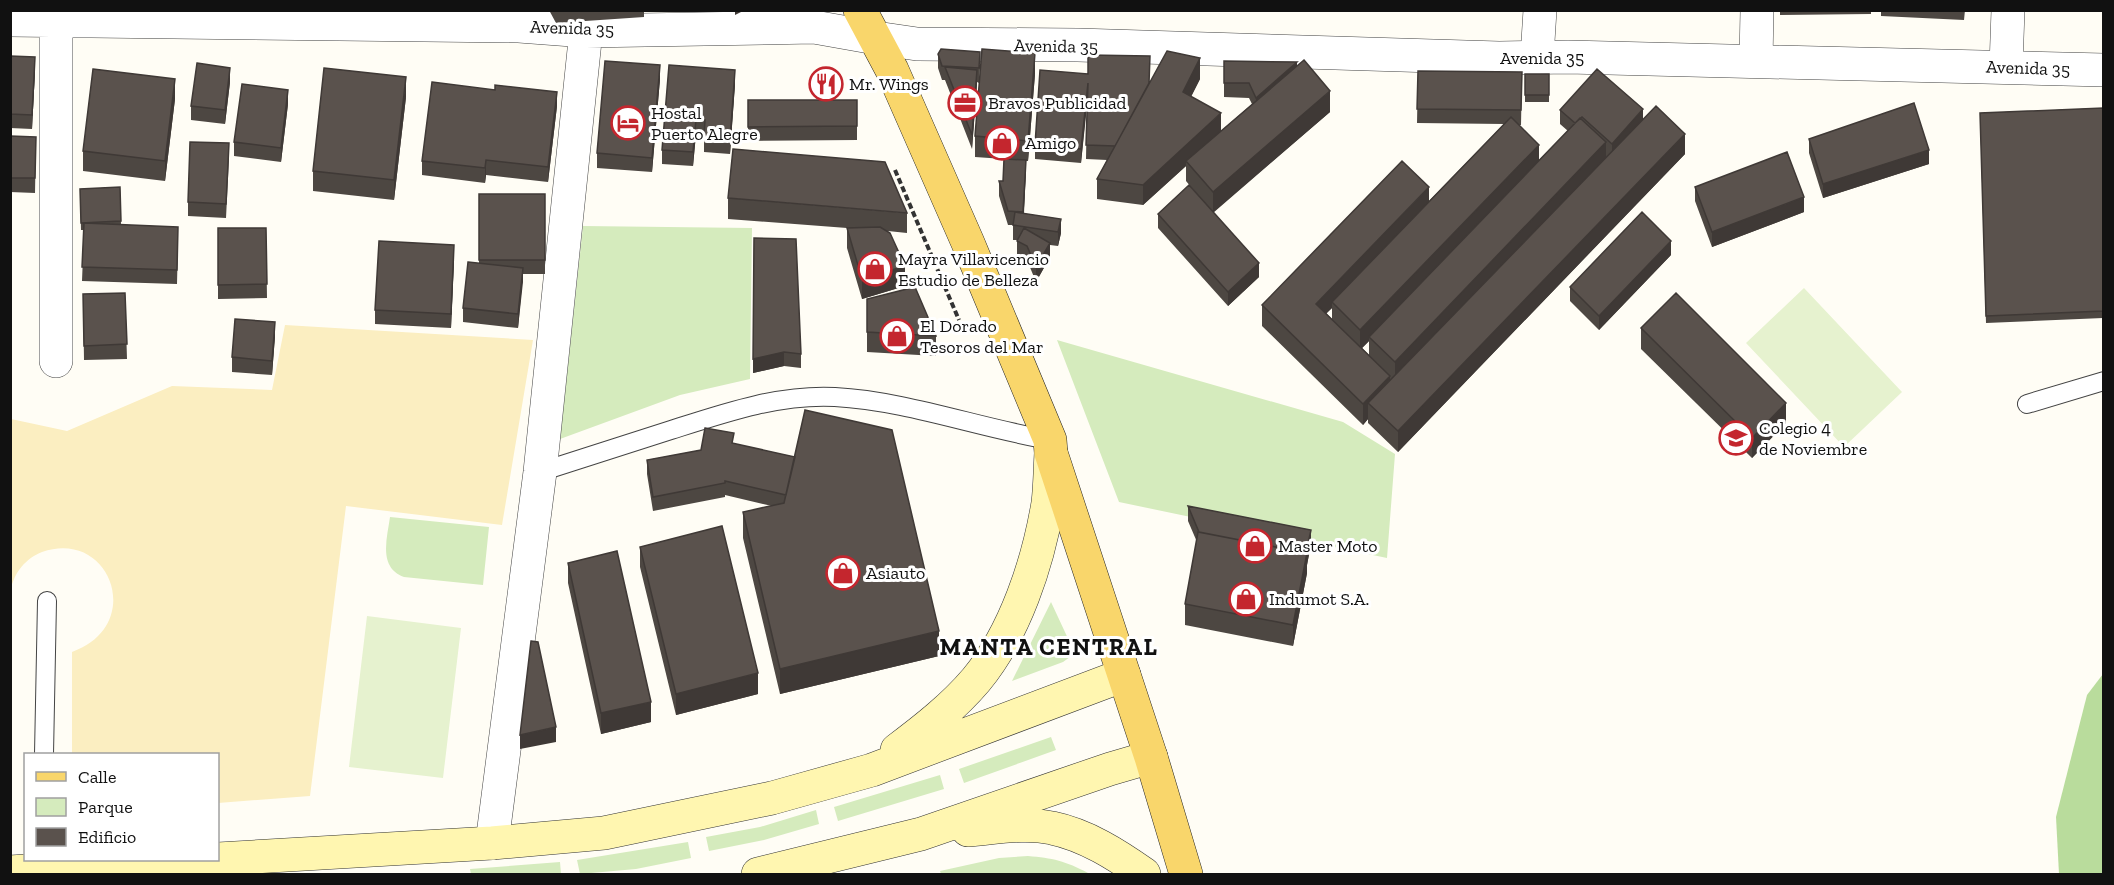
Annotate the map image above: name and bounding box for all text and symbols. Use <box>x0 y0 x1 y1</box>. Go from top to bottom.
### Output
street label: Avenida 35 <box>530 16 614 40</box>
street label: Avenida 35 <box>1014 34 1098 58</box>
street label: Avenida 35 <box>1500 47 1584 69</box>
street label: Avenida 35 <box>1986 56 2070 80</box>
restaurant icon: Mr. Wings <box>808 66 844 102</box>
place label: Mr. Wings <box>849 73 929 95</box>
office icon: Bravos Publicidad <box>947 85 983 121</box>
place label: Bravos Publicidad <box>988 92 1127 114</box>
place label: Hostal Puerto Alegre <box>651 102 758 145</box>
hotel icon: Hostal Puerto Alegre <box>610 105 646 141</box>
shop icon: Amigo <box>984 125 1020 161</box>
place label: Amigo <box>1025 132 1076 154</box>
place label: Mayra Villavicencio Estudio de Belleza <box>898 248 1049 291</box>
shop icon: Mayra Villavicencio Estudio de Belleza <box>857 251 893 287</box>
place label: El Dorado Tesoros del Mar <box>920 315 1044 358</box>
shop icon: El Dorado Tesoros del Mar <box>879 318 915 354</box>
place label: Colegio 4 de Noviembre <box>1759 417 1867 460</box>
school or university icon: Colegio 4 de Noviembre <box>1718 420 1754 456</box>
shop icon: Master Moto <box>1237 528 1273 564</box>
place label: Master Moto <box>1278 535 1377 557</box>
shop icon: Asiauto <box>825 555 861 591</box>
place label: Asiauto <box>866 562 925 584</box>
shop icon: Indumot S.A. <box>1228 581 1264 617</box>
place label: Indumot S.A. <box>1269 588 1369 610</box>
district label: MANTA CENTRAL <box>940 632 1158 661</box>
legend <box>24 753 219 861</box>
text: Calle <box>78 766 116 788</box>
text: Parque <box>78 796 133 818</box>
text: Edificio <box>78 826 136 848</box>

